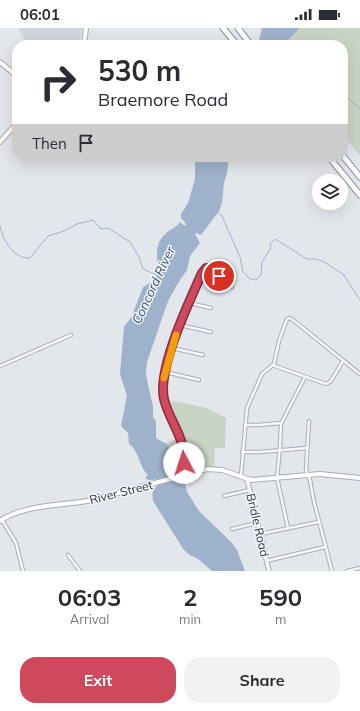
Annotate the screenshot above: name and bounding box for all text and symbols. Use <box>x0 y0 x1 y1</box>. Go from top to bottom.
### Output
text: 06:01 <box>20 5 60 24</box>
text: 530 m <box>98 53 181 88</box>
icon: right <box>32 56 84 108</box>
text: Braemore Road <box>98 88 228 111</box>
icon: arrive <box>75 132 97 154</box>
text: Then <box>32 134 67 153</box>
map controls <box>312 174 348 210</box>
button: layers <box>312 174 348 210</box>
water label: Concord River <box>128 243 178 326</box>
pin <box>202 259 236 293</box>
icon: arrive <box>208 265 230 287</box>
position arrow <box>163 442 205 484</box>
street label: River Street <box>88 477 154 507</box>
street label: Bridle Road <box>243 492 273 558</box>
text: 06:03 <box>58 582 121 612</box>
text: 2 <box>183 582 197 612</box>
text: 590 <box>259 582 302 612</box>
text: Arrival <box>70 611 109 627</box>
text: min <box>179 611 201 627</box>
text: m <box>275 611 286 627</box>
button: Exit <box>20 657 176 703</box>
button: Share <box>184 657 340 703</box>

